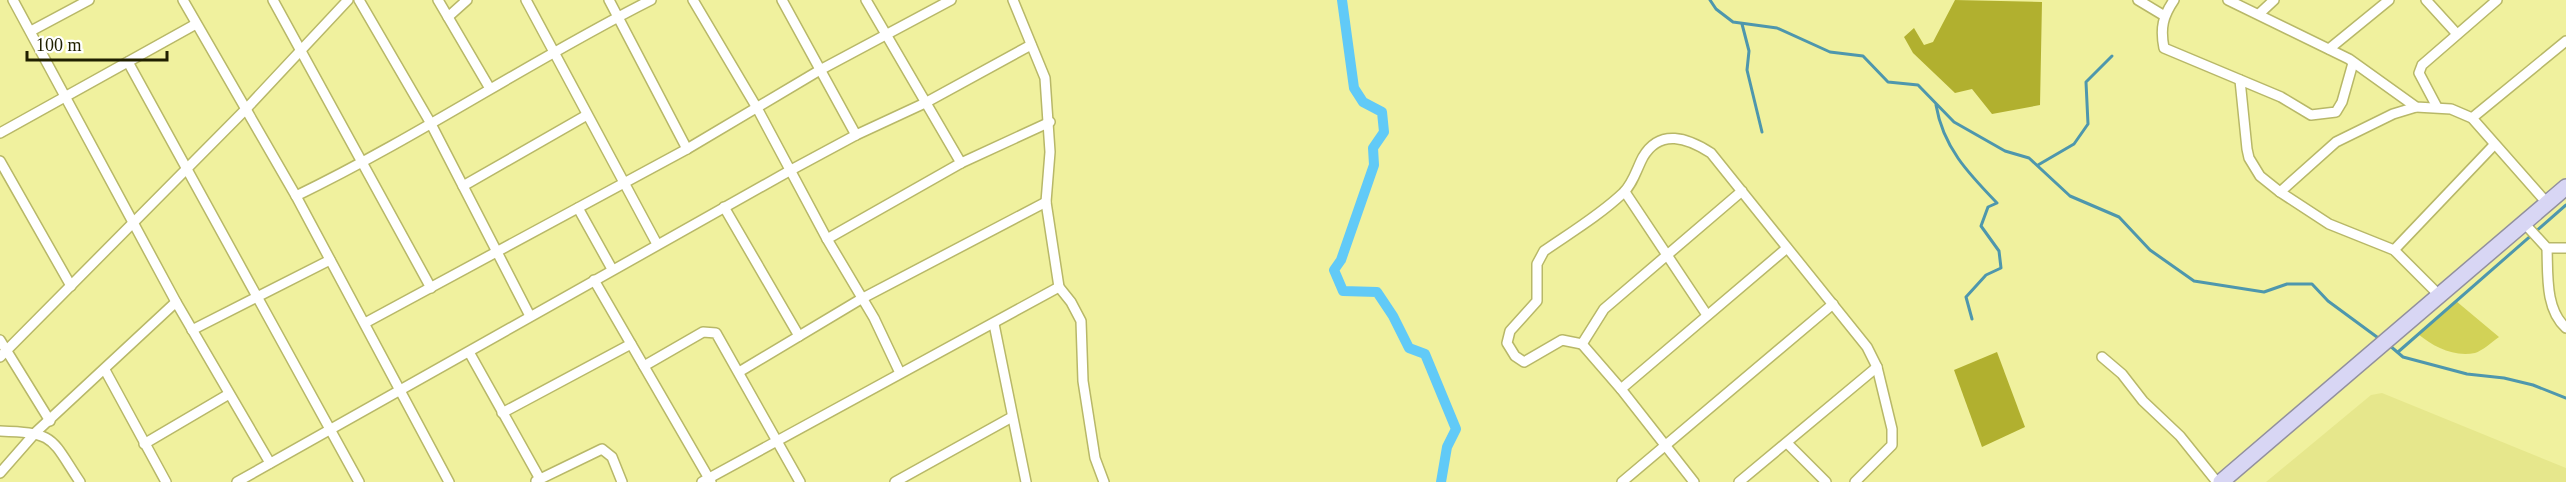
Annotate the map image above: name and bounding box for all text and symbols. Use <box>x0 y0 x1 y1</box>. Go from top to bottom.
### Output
scale bar <box>27 24 166 62</box>
text: 100 m <box>36 35 82 55</box>

